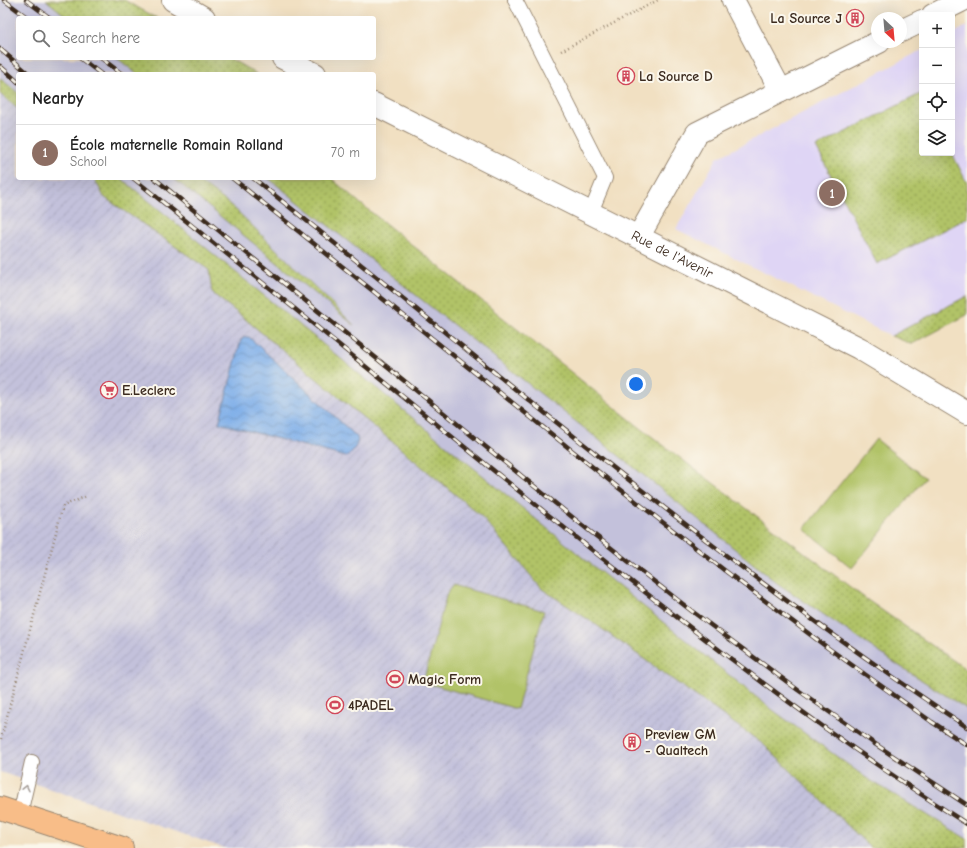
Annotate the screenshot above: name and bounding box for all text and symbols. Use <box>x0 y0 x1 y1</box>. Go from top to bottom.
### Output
building icon: La Source J <box>845 8 865 28</box>
place label: La Source J <box>770 10 842 27</box>
north arrow <box>871 12 907 48</box>
map controls <box>919 12 955 156</box>
button: + <box>919 12 955 48</box>
search box <box>16 16 376 60</box>
icon: search <box>30 27 52 49</box>
text: Search here <box>62 29 140 47</box>
button: − <box>919 48 955 84</box>
building icon: La Source D <box>616 66 636 86</box>
place label: La Source D <box>639 68 713 85</box>
button: locate <box>919 84 955 120</box>
text: Nearby <box>32 89 83 108</box>
button: layers <box>919 120 955 156</box>
text: École maternelle Romain Rolland <box>70 136 283 154</box>
text: 1 <box>42 145 48 160</box>
text: 70 m <box>331 145 360 160</box>
text: School <box>70 154 107 169</box>
pin: 1 <box>819 178 845 208</box>
street label: Rue de l'Avenir <box>629 226 717 282</box>
your location <box>626 374 646 394</box>
supermarket icon: E.Leclerc <box>99 380 119 400</box>
place label: E.Leclerc <box>122 382 176 399</box>
sports icon: Magic Form <box>385 669 405 689</box>
place label: Magic Form <box>408 671 481 688</box>
sports icon: 4PADEL <box>325 695 345 715</box>
place label: 4PADEL <box>348 697 394 714</box>
place label: Preview GM - Qualtech <box>645 726 716 759</box>
building icon: Preview GM - Qualtech <box>622 732 642 752</box>
one-way arrow <box>22 785 30 791</box>

